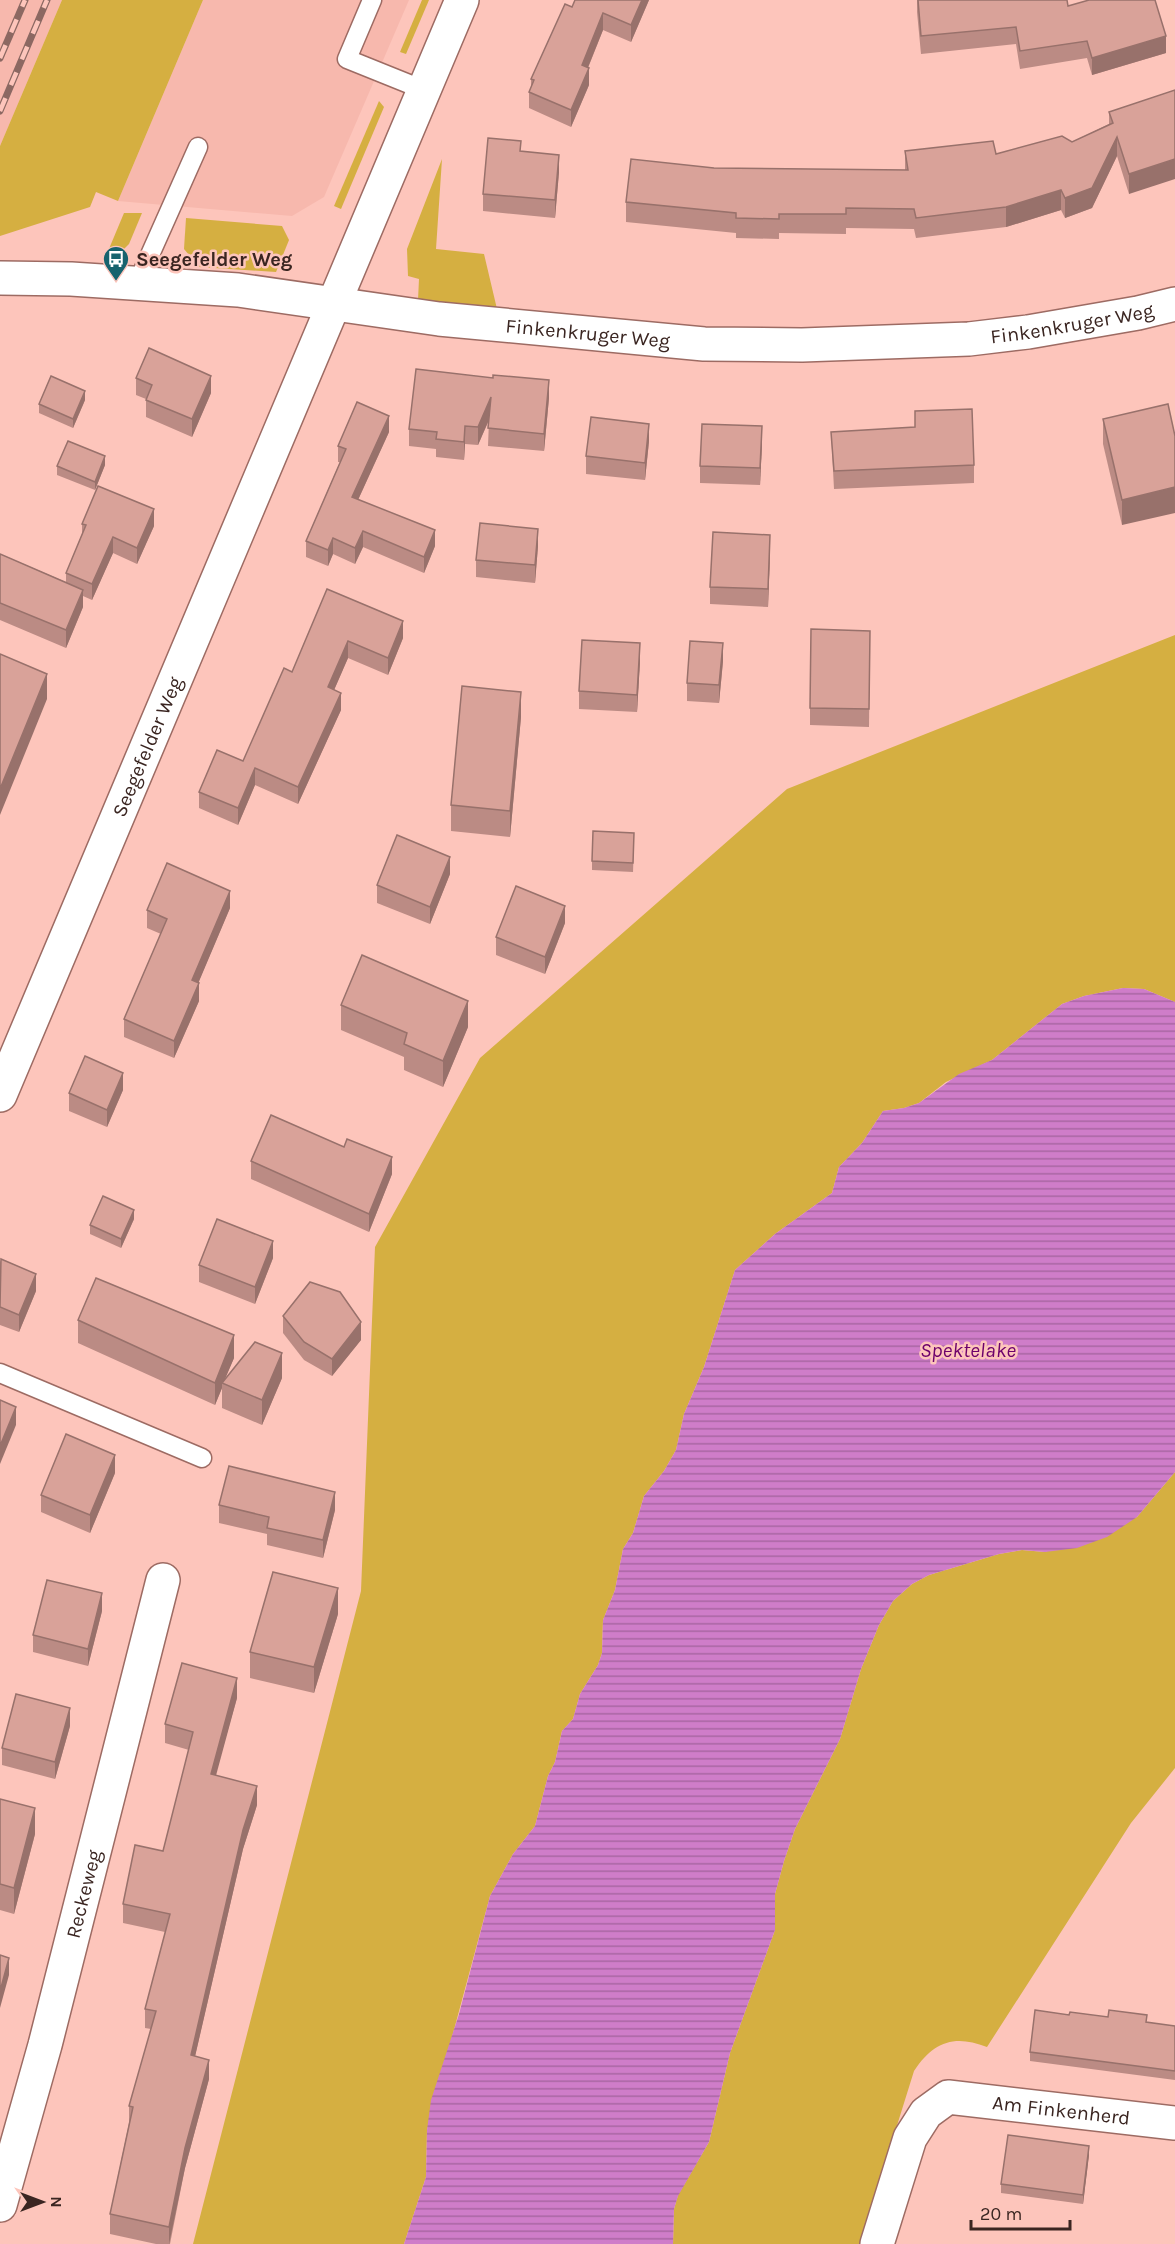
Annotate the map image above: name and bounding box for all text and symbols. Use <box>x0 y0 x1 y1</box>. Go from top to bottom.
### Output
bus stop icon: Seegefelder Weg <box>101 244 131 282</box>
place label: Seegefelder Weg <box>136 248 293 271</box>
street label: Finkenkruger Weg <box>989 299 1156 348</box>
street label: Finkenkruger Weg <box>505 314 671 353</box>
street label: Seegefelder Weg <box>108 673 187 820</box>
water label: Spektelake <box>920 1338 1016 1362</box>
street label: Reckeweg <box>62 1847 106 1941</box>
street label: Am Finkenherd <box>991 2091 1131 2130</box>
north arrow <box>12 2172 72 2232</box>
scale bar <box>971 2193 1070 2231</box>
text: N <box>47 2196 66 2208</box>
text: 20 m <box>980 2203 1022 2225</box>

